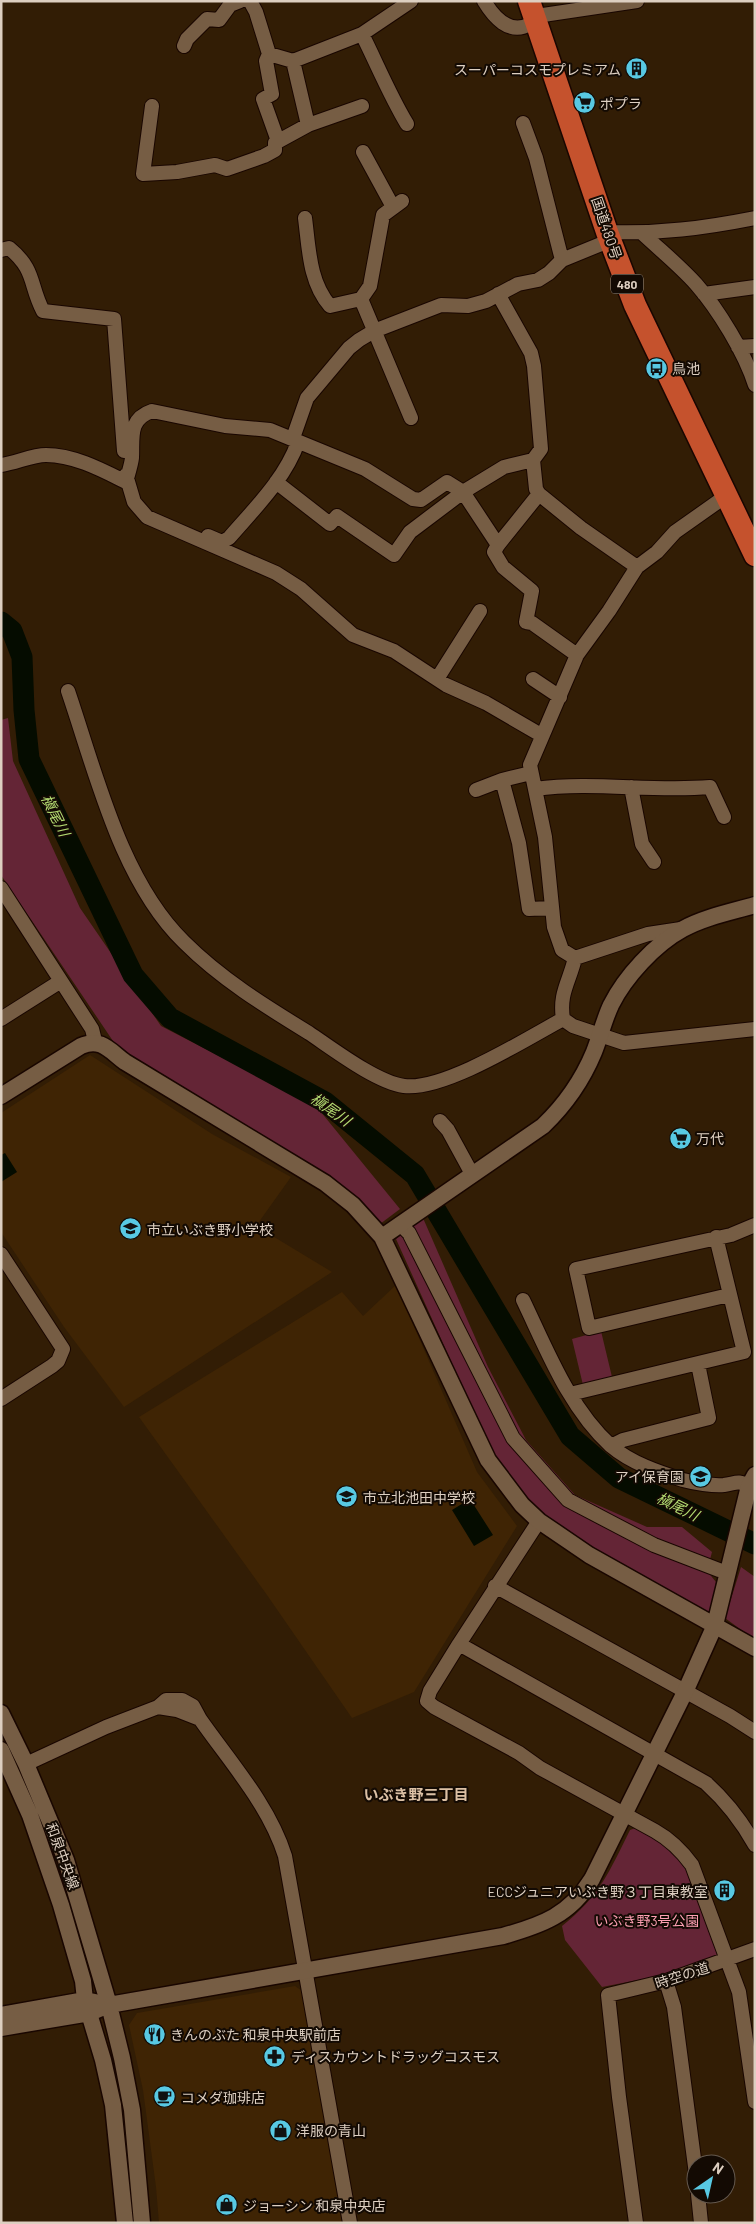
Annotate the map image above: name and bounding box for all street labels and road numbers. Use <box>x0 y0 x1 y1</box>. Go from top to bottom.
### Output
street label: 国道480号 <box>588 195 626 261</box>
road number: 480 <box>611 274 643 294</box>
street label: 和泉中央線 <box>43 1820 83 1892</box>
street label: 時空の道 <box>653 1958 711 1992</box>

